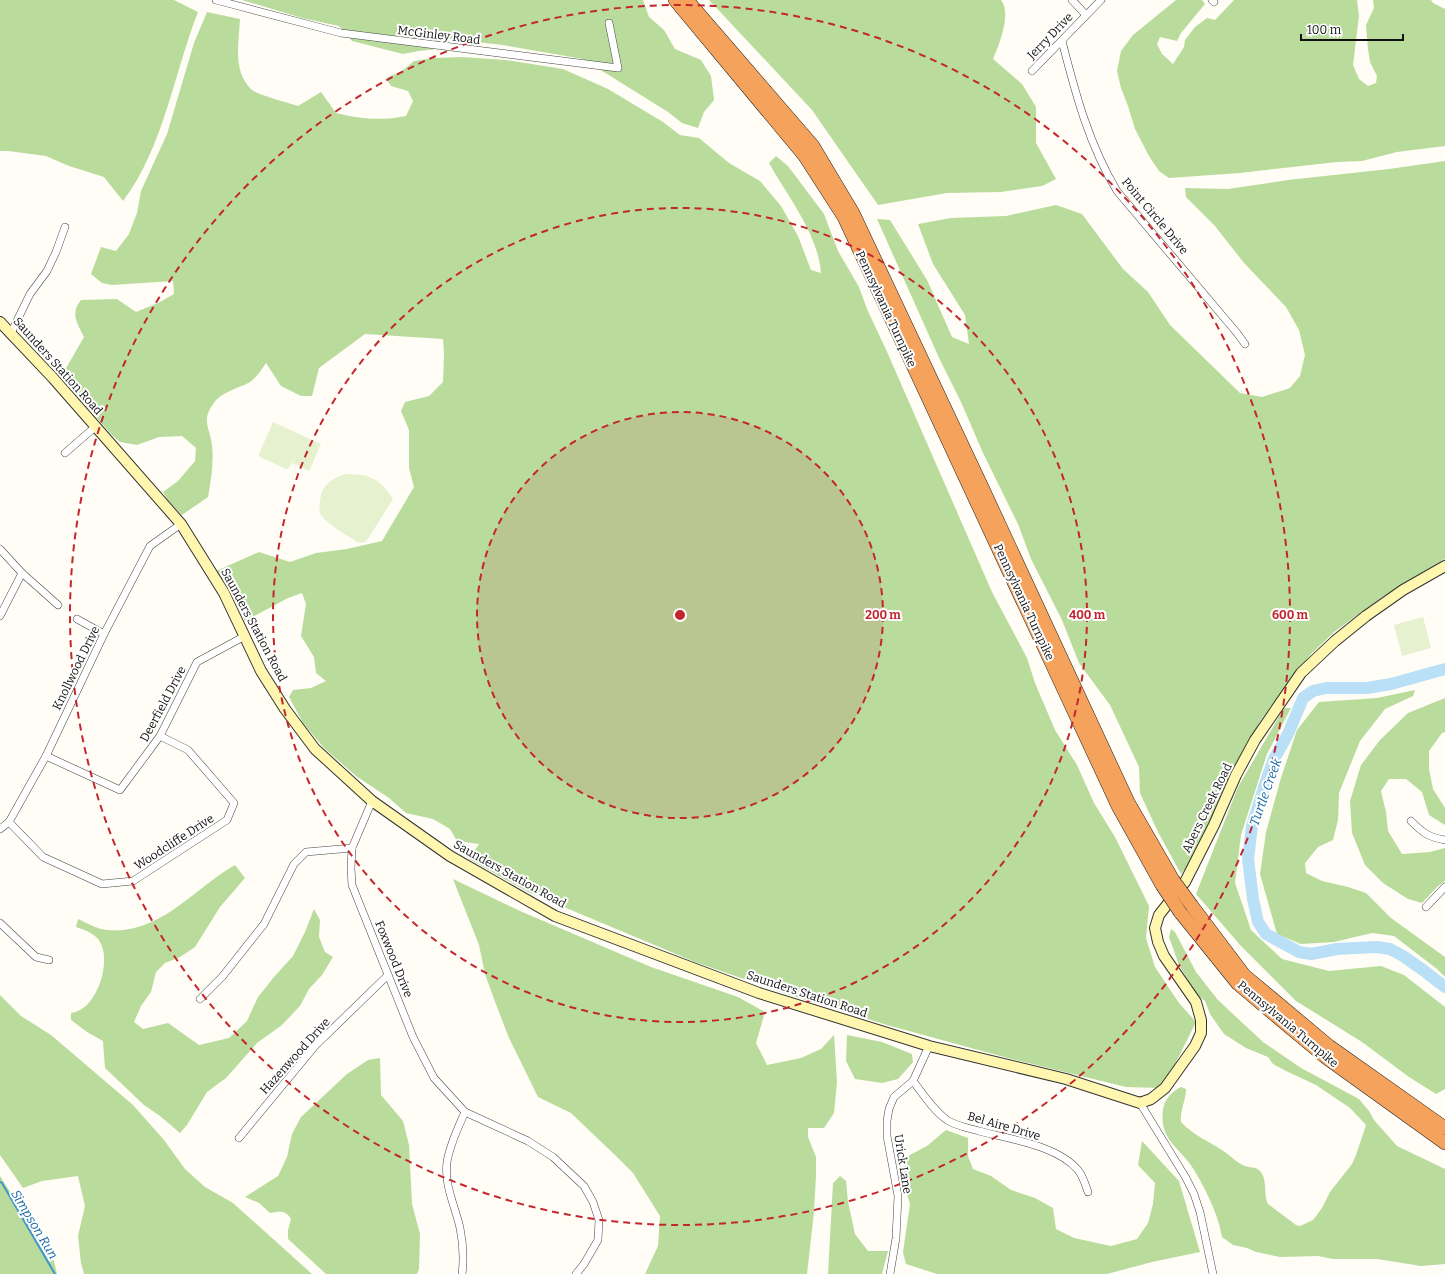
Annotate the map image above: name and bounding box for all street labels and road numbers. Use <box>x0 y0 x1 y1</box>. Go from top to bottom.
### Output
street label: Jerry Drive <box>1024 10 1076 63</box>
street label: McGinley Road <box>397 23 481 47</box>
street label: Point Circle Drive <box>1119 175 1191 257</box>
street label: Pennsylvania Turnpike <box>853 249 919 369</box>
street label: Saunders Station Road <box>11 314 105 418</box>
street label: Pennsylvania Turnpike <box>991 542 1057 662</box>
street label: Saunders Station Road <box>218 566 290 684</box>
street label: Knollwood Drive <box>50 624 102 712</box>
street label: Deerfield Drive <box>137 664 189 744</box>
street label: Abers Creek Road <box>1179 761 1235 855</box>
street label: Woodcliffe Drive <box>132 811 216 873</box>
street label: Saunders Station Road <box>451 837 569 911</box>
street label: Foxwood Drive <box>372 919 416 999</box>
street label: Saunders Station Road <box>745 968 869 1020</box>
street label: Pennsylvania Turnpike <box>1235 978 1341 1070</box>
street label: Hazenwood Drive <box>257 1015 333 1097</box>
street label: Bel Aire Drive <box>966 1109 1042 1143</box>
street label: Urick Lane <box>891 1133 915 1195</box>

